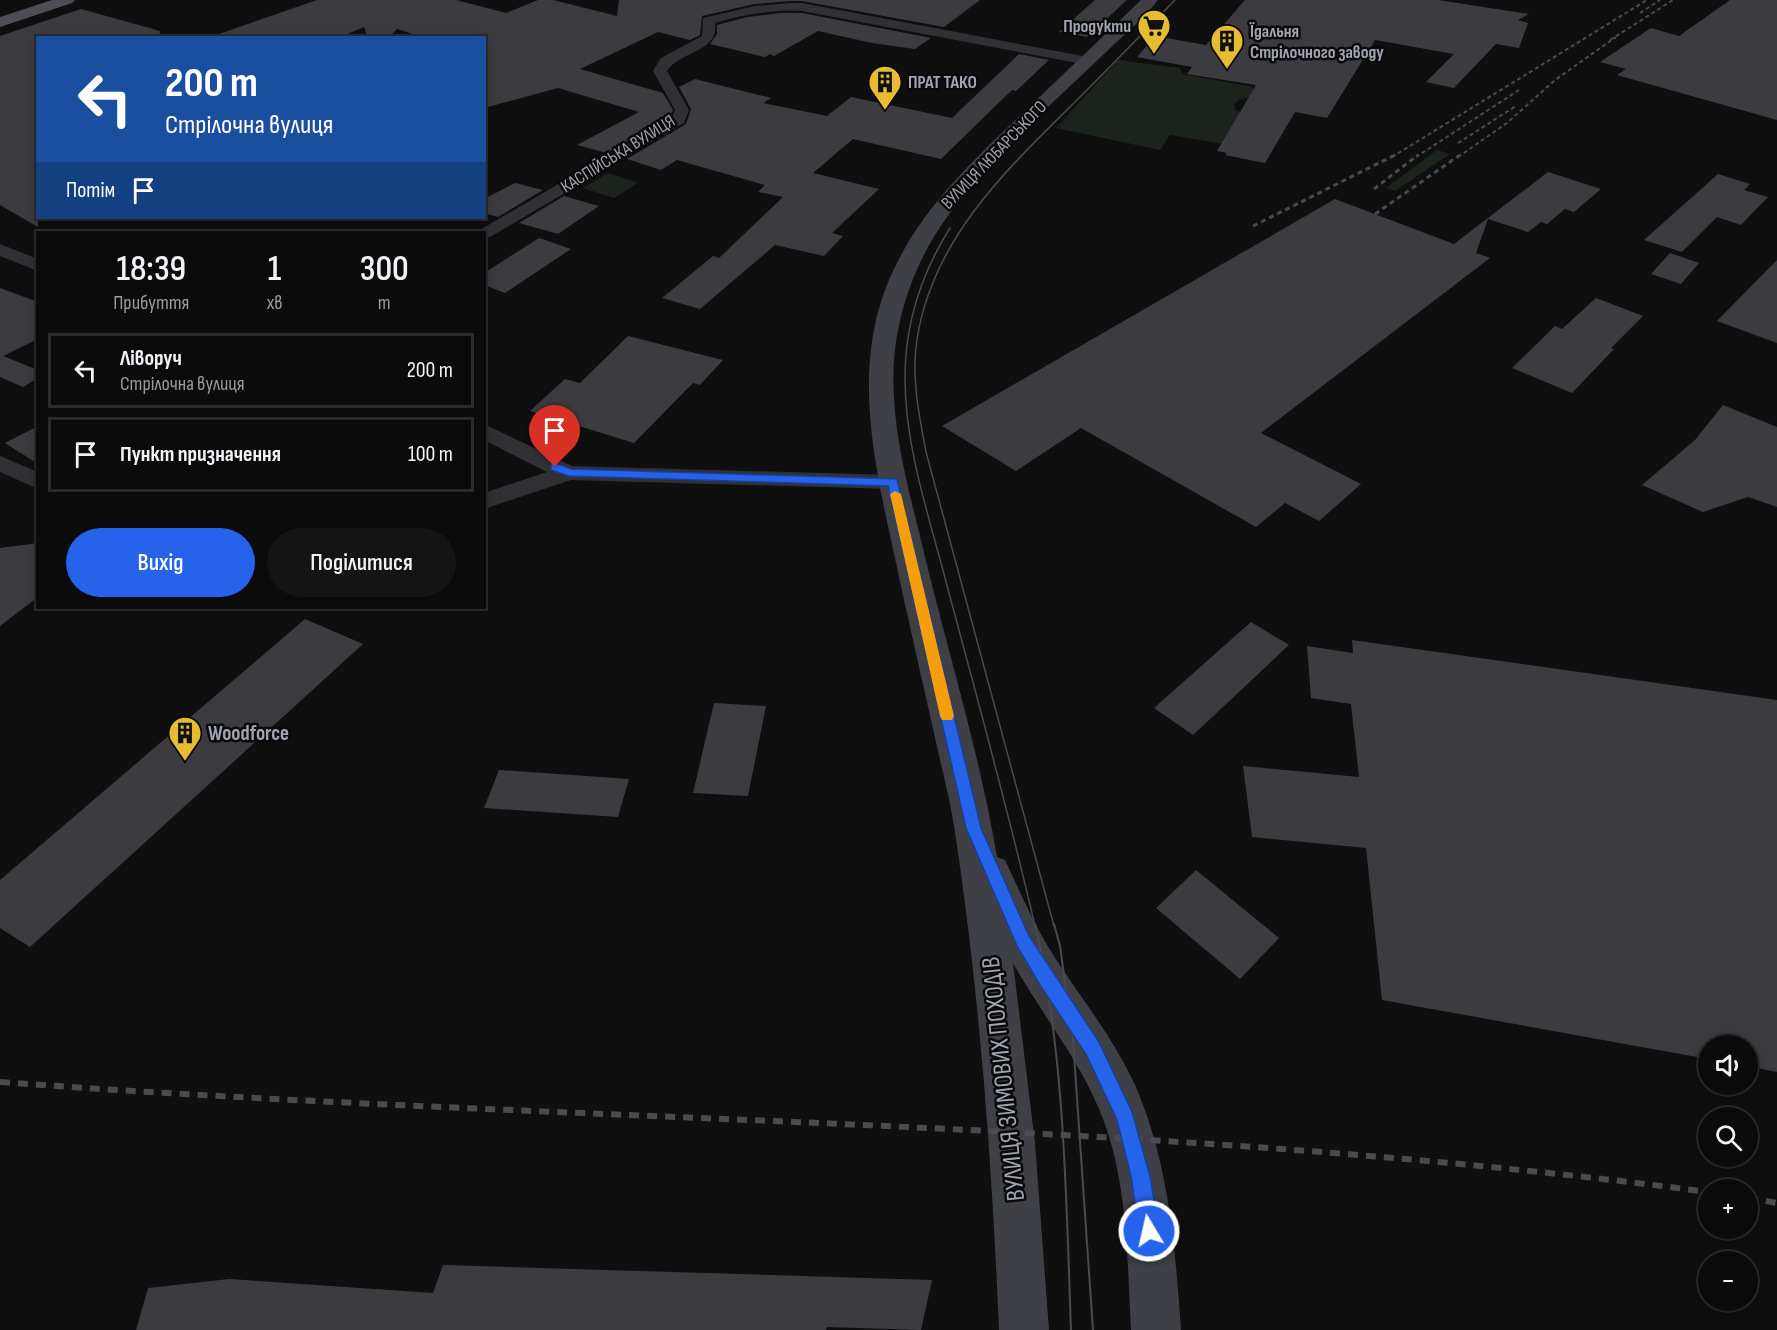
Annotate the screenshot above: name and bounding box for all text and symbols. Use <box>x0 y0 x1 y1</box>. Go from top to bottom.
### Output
supermarket icon: Продукти <box>1136 8 1172 55</box>
place label: Продукти <box>1063 16 1131 37</box>
place label: Їдальня Стрілочного заводу <box>1249 21 1384 63</box>
building icon: Їдальня Стрілочного заводу <box>1209 23 1245 70</box>
text: 200 m <box>165 58 258 109</box>
icon: left <box>66 60 144 138</box>
building icon: ПРАТ ТАКО <box>867 64 903 111</box>
place label: ПРАТ ТАКО <box>908 72 977 93</box>
street label: ВУЛИЦЯ ЛЮБАРСЬКОГО <box>937 96 1051 214</box>
text: Стрілочна вулиця <box>165 109 333 141</box>
street label: КАСПІЙСЬКА ВУЛИЦЯ <box>557 110 679 198</box>
icon: arrive <box>127 174 160 207</box>
text: Потім <box>66 177 115 204</box>
text: 18:39 <box>116 248 186 291</box>
text: 1 <box>268 248 281 291</box>
text: 300 <box>360 248 409 291</box>
text: Прибуття <box>113 291 189 315</box>
text: хв <box>267 291 282 315</box>
text: m <box>378 291 391 315</box>
text: Ліворуч <box>120 345 182 372</box>
icon: left <box>69 354 102 387</box>
text: 200 m <box>407 357 453 384</box>
text: Стрілочна вулиця <box>120 372 245 396</box>
pin <box>529 405 580 467</box>
icon: arrive <box>538 414 571 447</box>
icon: arrive <box>69 438 102 471</box>
text: Пункт призначення <box>120 441 281 468</box>
text: 100 m <box>408 441 453 468</box>
button: Вихід <box>66 528 255 597</box>
button: Поділитися <box>267 528 456 597</box>
building icon: Woodforce <box>167 715 203 762</box>
place label: Woodforce <box>208 721 289 746</box>
street label: ВУЛИЦЯ ЗИМОВИХ ПОХОДІВ <box>976 955 1032 1203</box>
map controls <box>1698 1035 1758 1311</box>
button: sound <box>1698 1035 1758 1095</box>
button: search <box>1698 1107 1758 1167</box>
button: + <box>1698 1179 1758 1239</box>
position arrow <box>1117 1199 1181 1263</box>
button: − <box>1698 1251 1758 1311</box>

